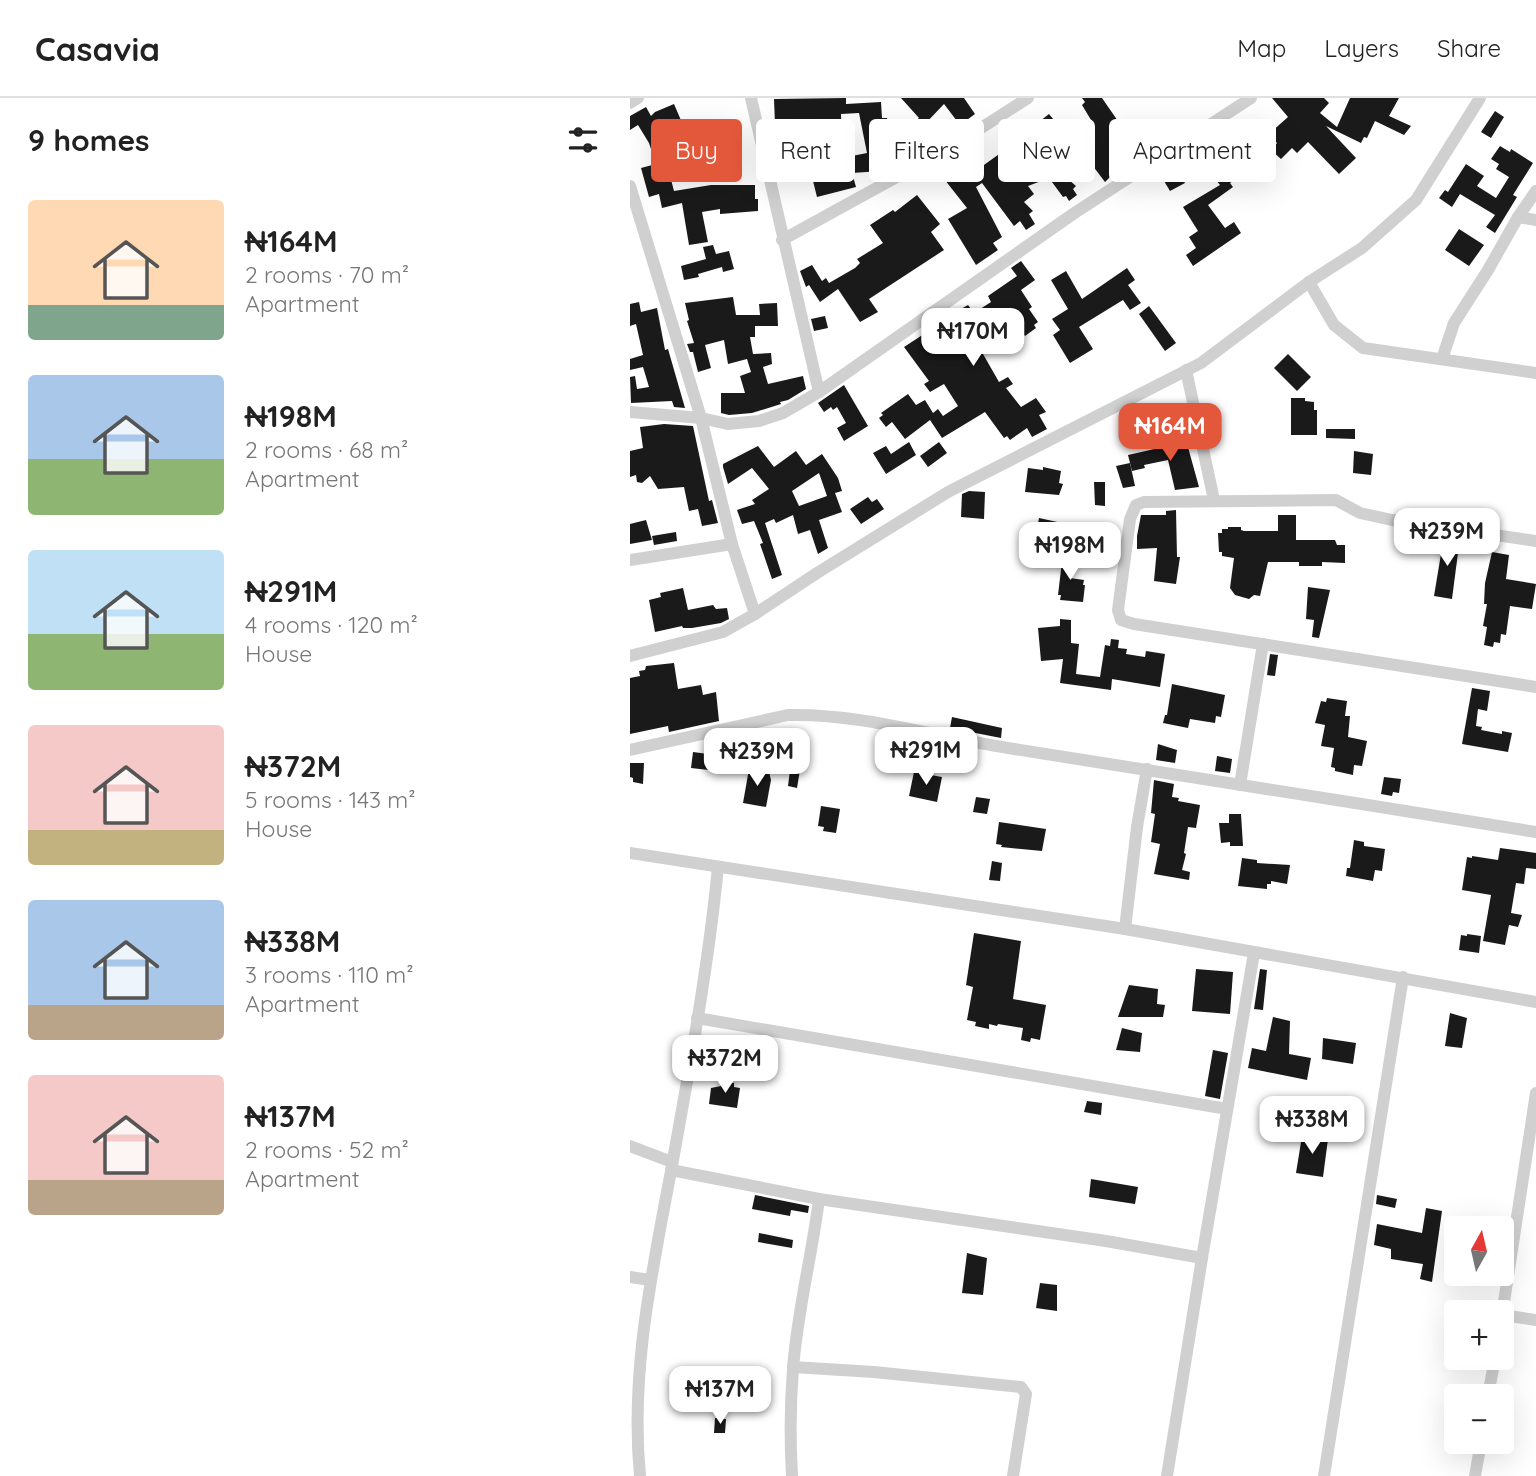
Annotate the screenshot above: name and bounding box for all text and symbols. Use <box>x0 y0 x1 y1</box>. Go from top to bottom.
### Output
text: Casavia <box>35 28 160 69</box>
text: Map <box>1237 33 1286 63</box>
text: Layers <box>1324 33 1399 63</box>
text: Share <box>1437 33 1501 63</box>
chip: Buy <box>651 119 742 182</box>
chip: Rent <box>756 119 855 182</box>
chip: Filters <box>869 119 984 182</box>
chip: New <box>998 119 1095 182</box>
chip: Apartment <box>1109 119 1276 182</box>
text: 9 homes <box>28 121 150 159</box>
icon: filters <box>564 121 602 159</box>
text: ₦164M <box>245 222 338 260</box>
icon: home <box>84 228 168 312</box>
text: 2 rooms · 70 m² <box>245 260 409 289</box>
text: Apartment <box>245 289 359 318</box>
pin: ₦170M <box>924 308 1022 368</box>
text: ₦170M <box>937 316 1009 345</box>
text: ₦198M <box>245 397 337 435</box>
icon: home <box>84 403 168 487</box>
pin: ₦164M <box>1121 404 1219 463</box>
text: ₦164M <box>1135 411 1205 440</box>
text: 2 rooms · 68 m² <box>245 435 408 464</box>
text: Apartment <box>245 464 359 493</box>
pin: ₦239M <box>1398 508 1496 568</box>
text: ₦239M <box>1410 516 1484 545</box>
pin: ₦198M <box>1021 522 1119 582</box>
text: ₦198M <box>1035 530 1105 559</box>
text: ₦291M <box>245 572 337 610</box>
icon: home <box>84 578 168 662</box>
text: 4 rooms · 120 m² <box>245 610 418 639</box>
text: House <box>245 639 312 668</box>
pin: ₦239M <box>708 728 806 788</box>
pin: ₦291M <box>877 728 975 787</box>
text: ₦291M <box>891 735 961 764</box>
text: ₦239M <box>720 736 794 765</box>
text: ₦372M <box>245 747 341 785</box>
icon: home <box>84 753 168 837</box>
text: 5 rooms · 143 m² <box>245 785 416 814</box>
text: House <box>245 814 312 843</box>
text: ₦338M <box>245 922 340 960</box>
icon: home <box>84 928 168 1012</box>
text: 3 rooms · 110 m² <box>245 960 414 989</box>
text: Apartment <box>245 989 359 1018</box>
pin: ₦372M <box>676 1035 774 1095</box>
text: ₦372M <box>688 1043 762 1072</box>
pin: ₦338M <box>1263 1096 1361 1156</box>
text: ₦137M <box>245 1097 336 1135</box>
icon: home <box>84 1103 168 1187</box>
text: ₦338M <box>1275 1104 1349 1133</box>
text: 2 rooms · 52 m² <box>245 1135 409 1164</box>
text: Apartment <box>245 1164 359 1193</box>
north arrow <box>1444 1216 1514 1286</box>
map controls <box>1444 1216 1514 1454</box>
button: + <box>1444 1300 1514 1370</box>
pin: ₦137M <box>671 1366 769 1426</box>
text: ₦137M <box>685 1374 755 1403</box>
button: − <box>1444 1384 1514 1454</box>

